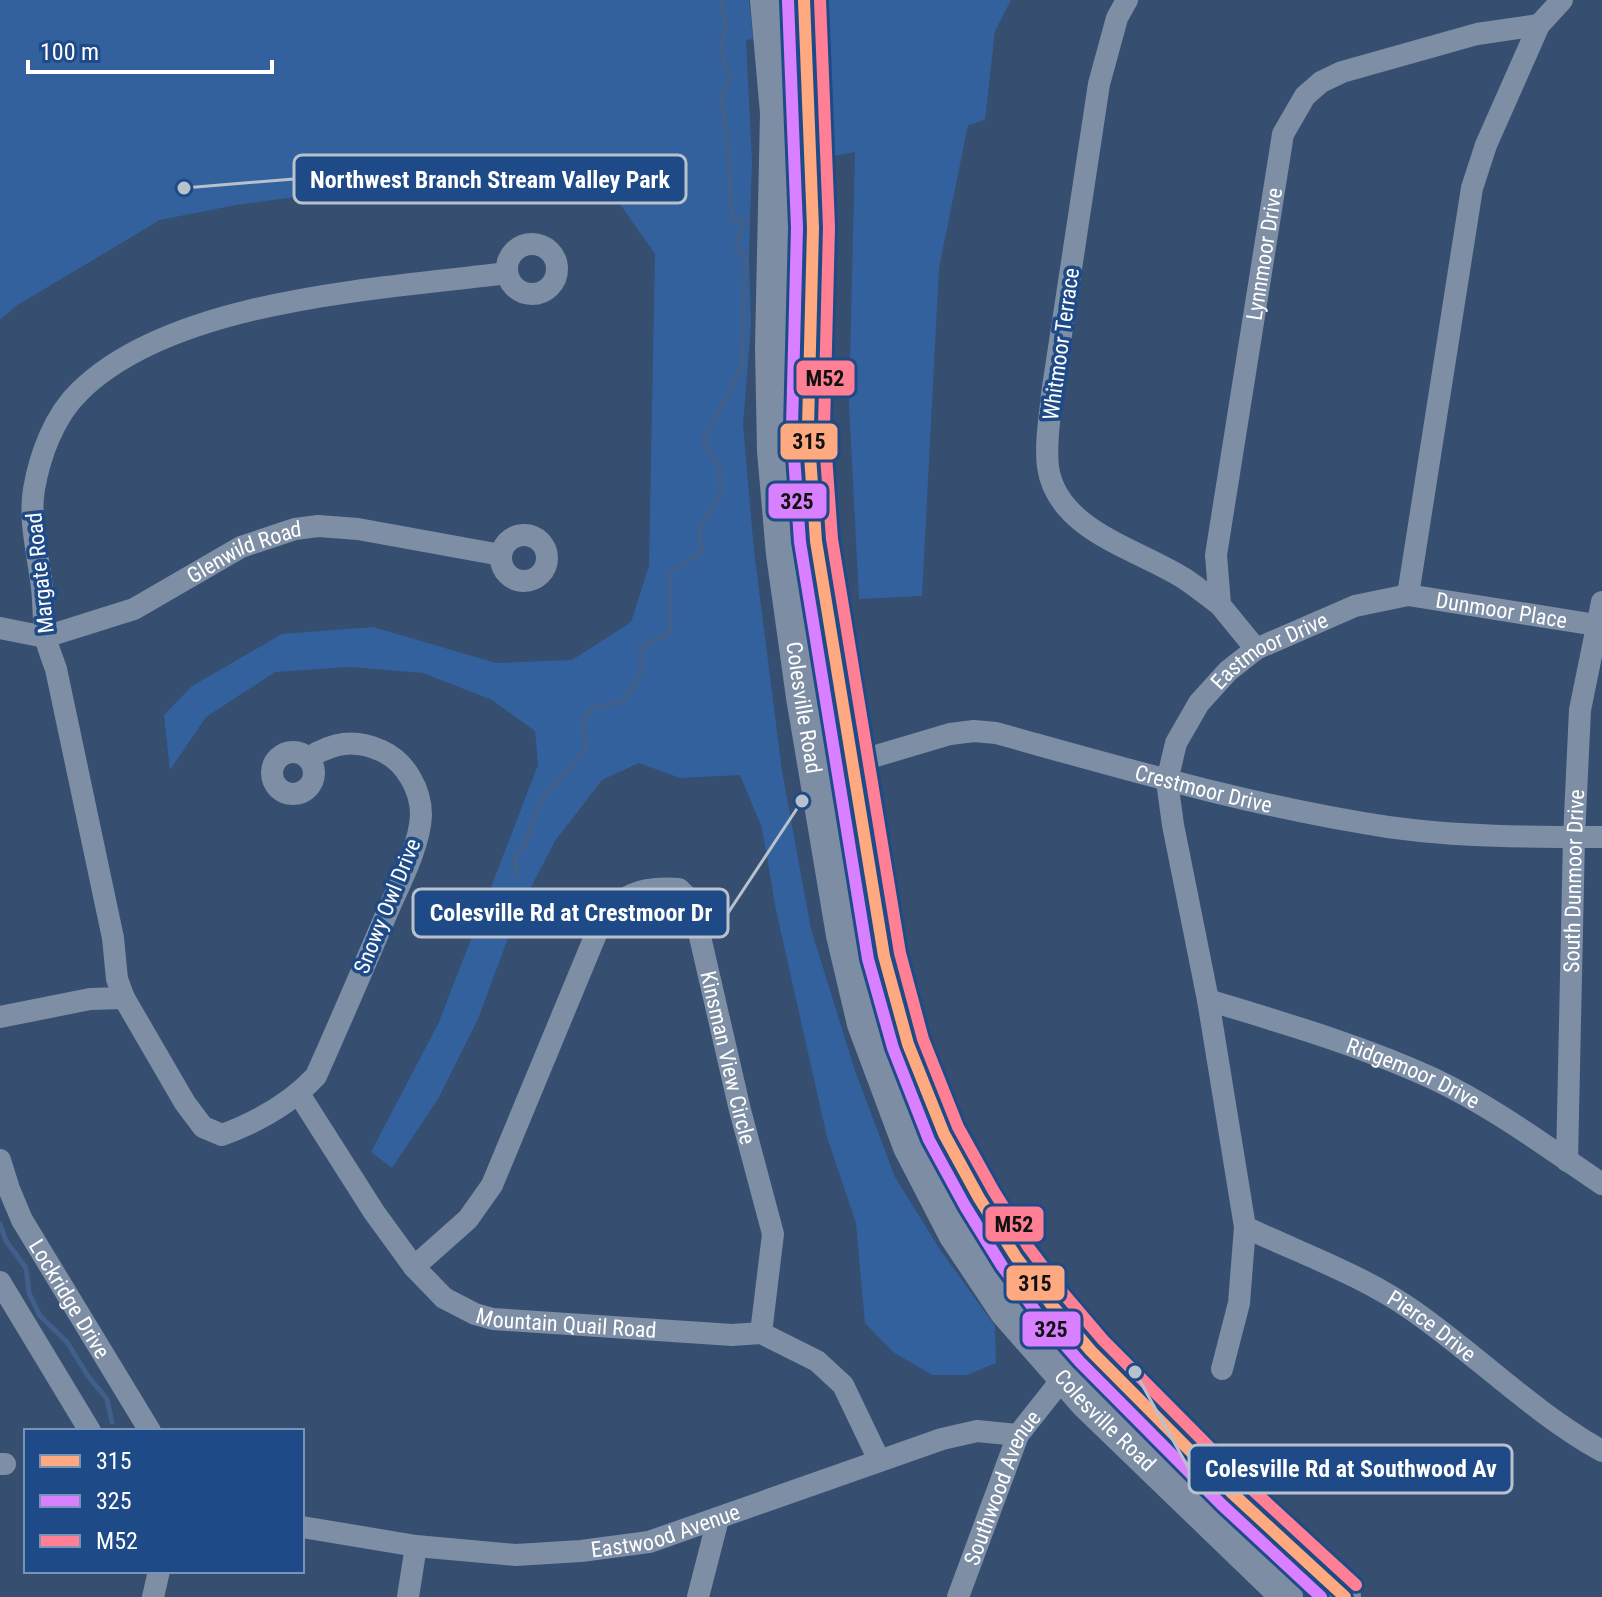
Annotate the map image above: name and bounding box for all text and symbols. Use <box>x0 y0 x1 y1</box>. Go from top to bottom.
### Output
scale bar <box>28 24 272 74</box>
text: 100 m <box>40 38 99 66</box>
callout: Northwest Branch Stream Valley Park <box>294 155 686 203</box>
text: Northwest Branch Stream Valley Park <box>310 166 671 194</box>
street label: Lynnmoor Drive <box>1241 186 1287 322</box>
street label: Whitmoor Terrace <box>1038 266 1084 422</box>
line badge: M52 <box>795 359 856 397</box>
text: M52 <box>806 366 844 391</box>
line badge: 315 <box>779 422 839 461</box>
text: 315 <box>792 429 826 454</box>
line badge: 325 <box>767 482 828 520</box>
text: 325 <box>780 489 814 514</box>
street label: Margate Road <box>21 511 59 635</box>
street label: Glenwild Road <box>182 516 303 588</box>
street label: Dunmoor Place <box>1434 587 1569 633</box>
street label: Eastmoor Drive <box>1205 607 1332 694</box>
street label: Colesville Road <box>782 640 827 775</box>
street label: Crestmoor Drive <box>1132 759 1274 817</box>
street label: South Dunmoor Drive <box>1559 789 1589 973</box>
street label: Snowy Owl Drive <box>349 835 425 977</box>
callout: Colesville Rd at Crestmoor Dr <box>413 889 728 937</box>
text: Colesville Rd at Crestmoor Dr <box>430 899 712 927</box>
street label: Kinsman View Circle <box>696 968 761 1147</box>
street label: Ridgemoor Drive <box>1343 1032 1484 1113</box>
line badge: M52 <box>984 1205 1045 1243</box>
text: M52 <box>995 1212 1033 1237</box>
street label: Lockridge Drive <box>24 1235 115 1363</box>
line badge: 315 <box>1005 1264 1066 1302</box>
text: 315 <box>1018 1271 1052 1296</box>
street label: Pierce Drive <box>1383 1285 1481 1366</box>
street label: Mountain Quail Road <box>473 1302 657 1342</box>
line badge: 325 <box>1021 1310 1082 1348</box>
text: 325 <box>1034 1317 1068 1342</box>
street label: Colesville Road <box>1050 1364 1161 1476</box>
street label: Southwood Avenue <box>958 1405 1045 1569</box>
legend <box>24 1429 304 1573</box>
callout: Colesville Rd at Southwood Av <box>1189 1445 1512 1493</box>
text: 315 <box>96 1447 132 1475</box>
text: Colesville Rd at Southwood Av <box>1205 1455 1497 1483</box>
text: 325 <box>96 1487 132 1515</box>
street label: Eastwood Avenue <box>589 1499 743 1562</box>
text: M52 <box>96 1527 138 1555</box>

